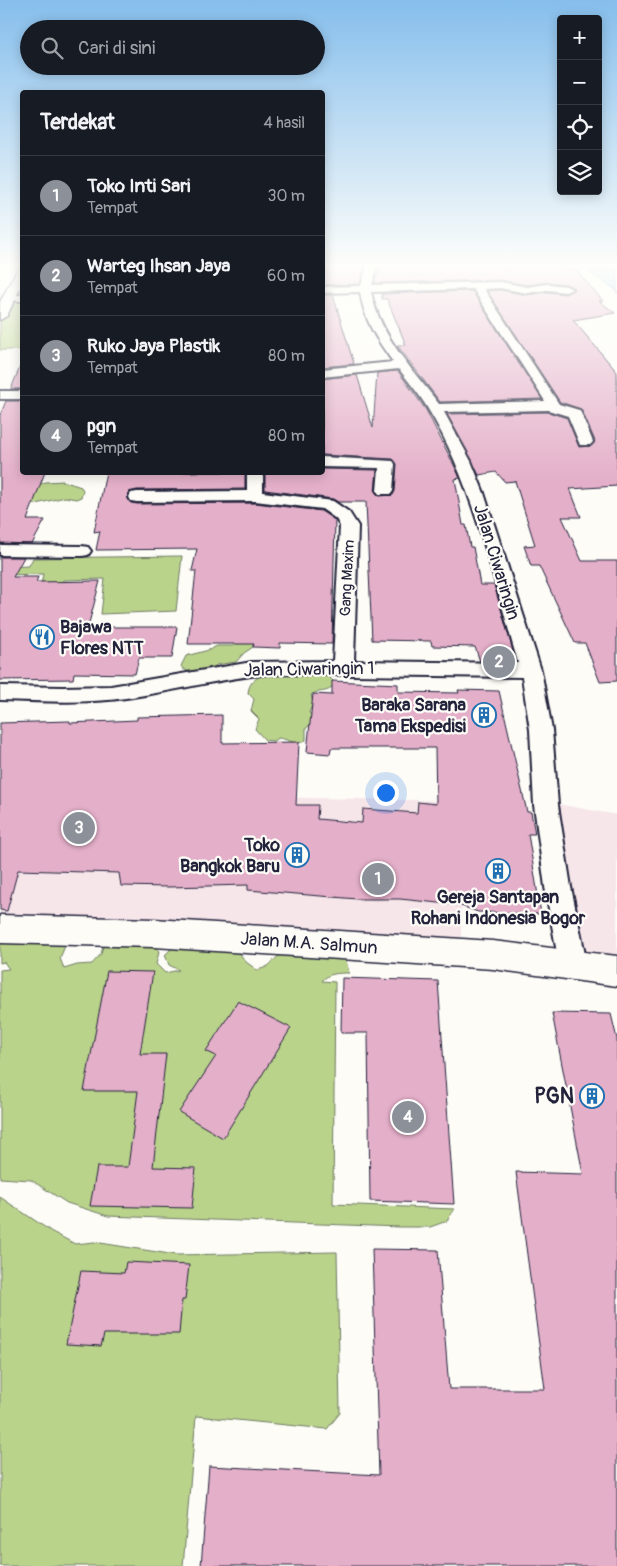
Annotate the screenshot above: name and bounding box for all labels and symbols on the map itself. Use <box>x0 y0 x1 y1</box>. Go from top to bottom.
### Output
street label: Jalan Ciwaringin <box>468 501 525 623</box>
street label: Gang Maxim <box>336 539 359 617</box>
place label: Bajawa Flores NTT <box>60 616 144 660</box>
restaurant icon: Bajawa Flores NTT <box>29 624 55 650</box>
pin: 2 <box>483 643 515 681</box>
street label: Jalan Ciwaringin 1 <box>243 657 375 682</box>
place label: Baraka Sarana Tama Ekspedisi <box>354 694 467 738</box>
building icon: Baraka Sarana Tama Ekspedisi <box>471 702 497 728</box>
your location <box>373 780 399 806</box>
pin: 3 <box>63 809 95 847</box>
place label: Toko Bangkok Baru <box>180 834 280 878</box>
building icon: Toko Bangkok Baru <box>284 842 310 868</box>
building icon: Gereja Santapan Rohani Indonesia Bogor <box>485 858 511 884</box>
pin: 1 <box>362 860 394 898</box>
place label: Gereja Santapan Rohani Indonesia Bogor <box>411 886 586 930</box>
street label: Jalan M.A. Salmun <box>240 927 378 960</box>
place label: PGN <box>534 1083 574 1110</box>
building icon: PGN <box>579 1083 605 1109</box>
pin: 4 <box>392 1098 424 1136</box>

